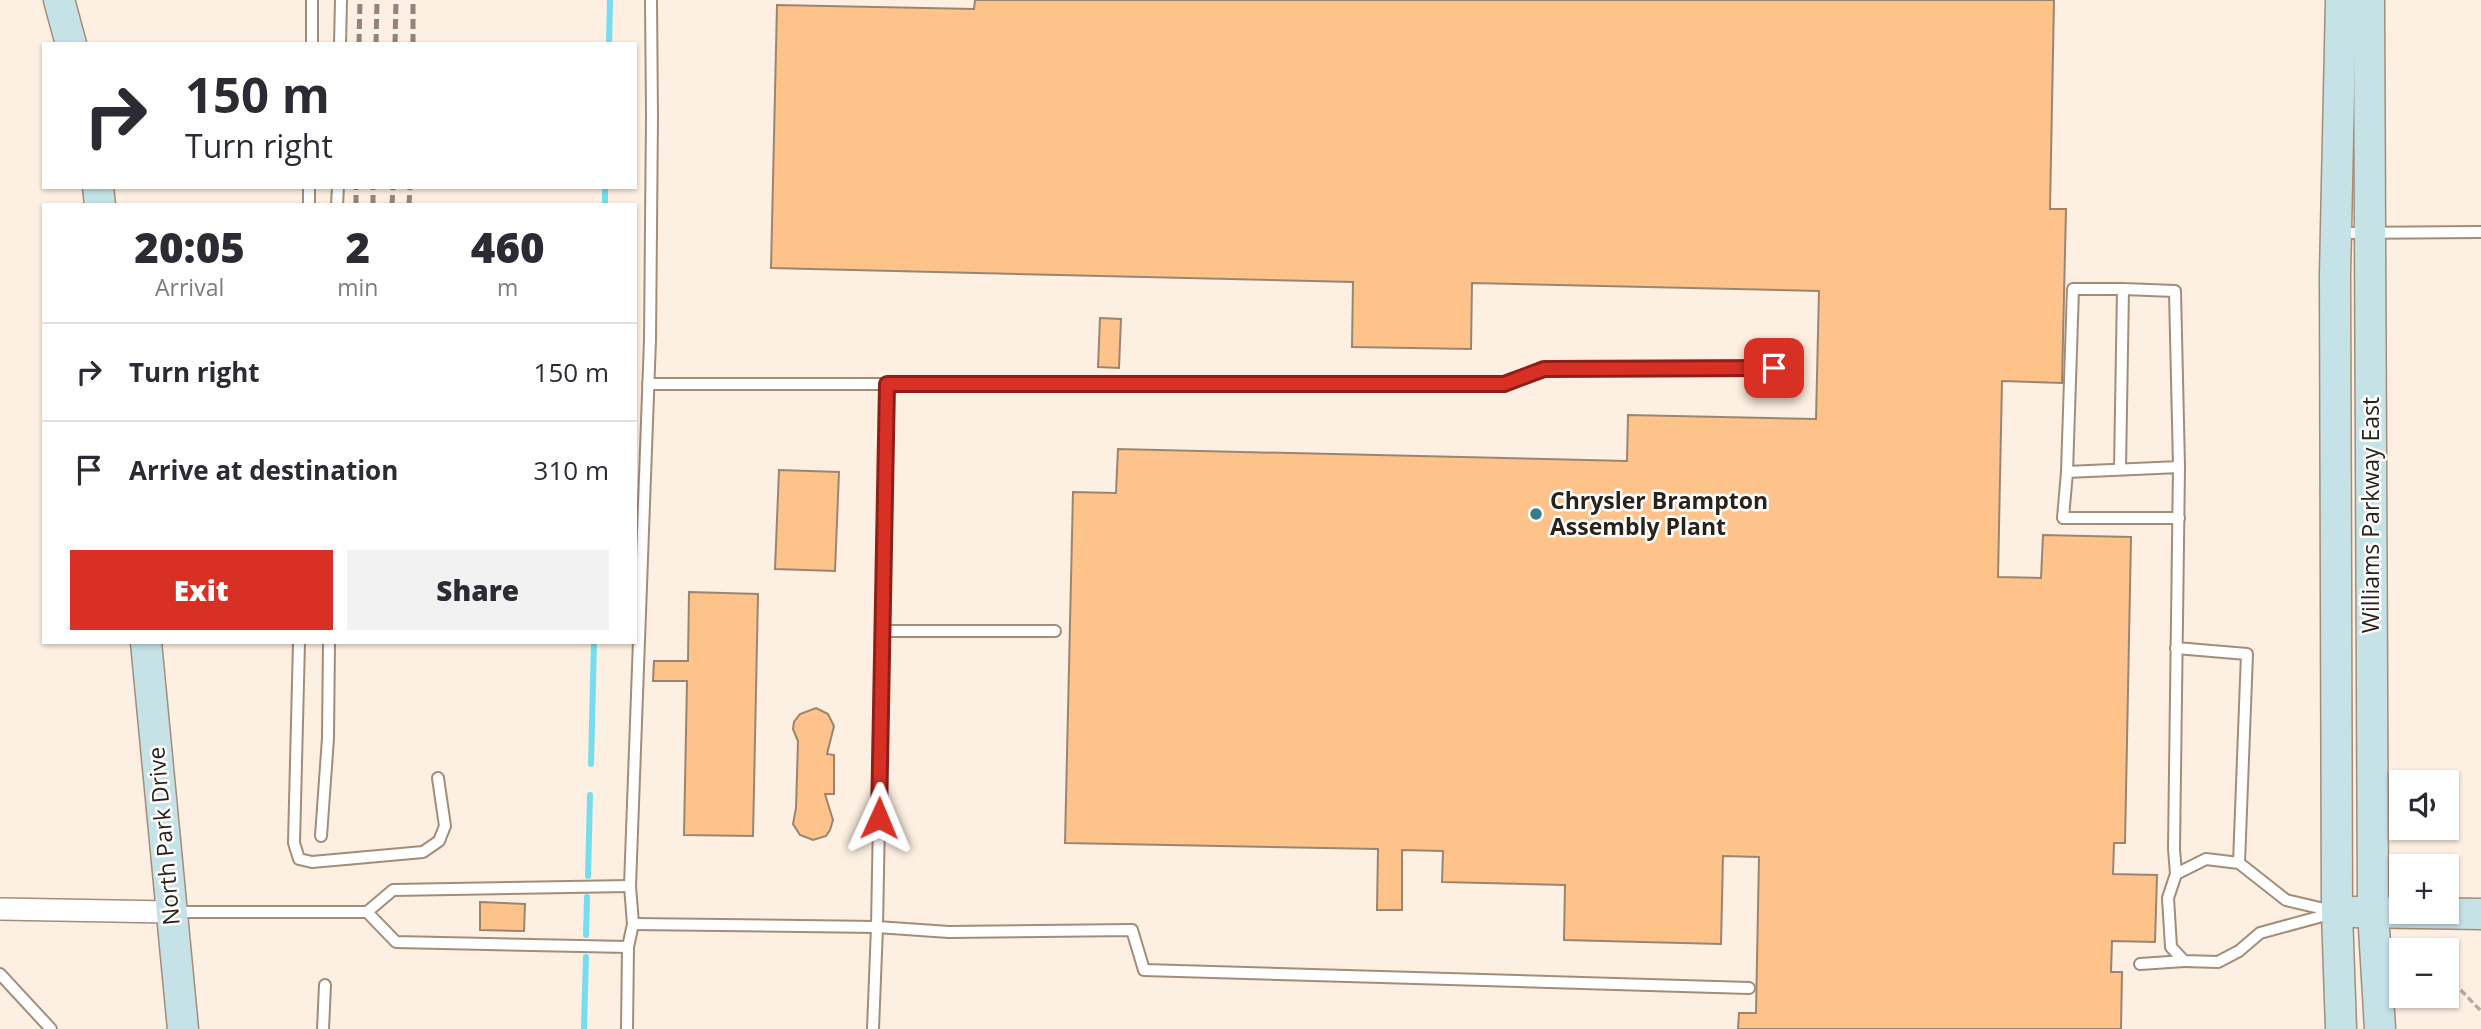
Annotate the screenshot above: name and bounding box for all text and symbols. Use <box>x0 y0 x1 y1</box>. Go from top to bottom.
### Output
text: 150 m <box>185 61 330 127</box>
icon: right <box>70 70 161 161</box>
text: Turn right <box>185 124 333 167</box>
text: 20:05 <box>134 218 245 275</box>
text: 2 <box>346 218 370 275</box>
text: 460 <box>471 218 545 275</box>
text: Arrival <box>155 271 224 303</box>
text: min <box>337 271 378 303</box>
text: m <box>497 271 518 303</box>
pin <box>1744 338 1804 398</box>
icon: arrive <box>1755 349 1793 387</box>
icon: right <box>70 353 108 391</box>
text: Turn right <box>129 354 260 390</box>
text: 150 m <box>534 354 609 390</box>
street label: Williams Parkway East <box>2354 397 2386 633</box>
icon: arrive <box>70 451 108 489</box>
text: Arrive at destination <box>129 452 398 488</box>
text: 310 m <box>534 452 609 488</box>
place label: Chrysler Brampton Assembly Plant <box>1550 484 1768 542</box>
marker: Chrysler Brampton Assembly Plant <box>1528 506 1544 522</box>
button: Exit <box>70 550 333 630</box>
button: Share <box>347 550 609 630</box>
street label: North Park Drive <box>139 745 187 927</box>
map controls <box>2389 770 2459 1008</box>
button: sound <box>2389 770 2459 840</box>
position arrow <box>842 781 916 855</box>
button: + <box>2389 854 2459 924</box>
button: − <box>2389 938 2459 1008</box>

